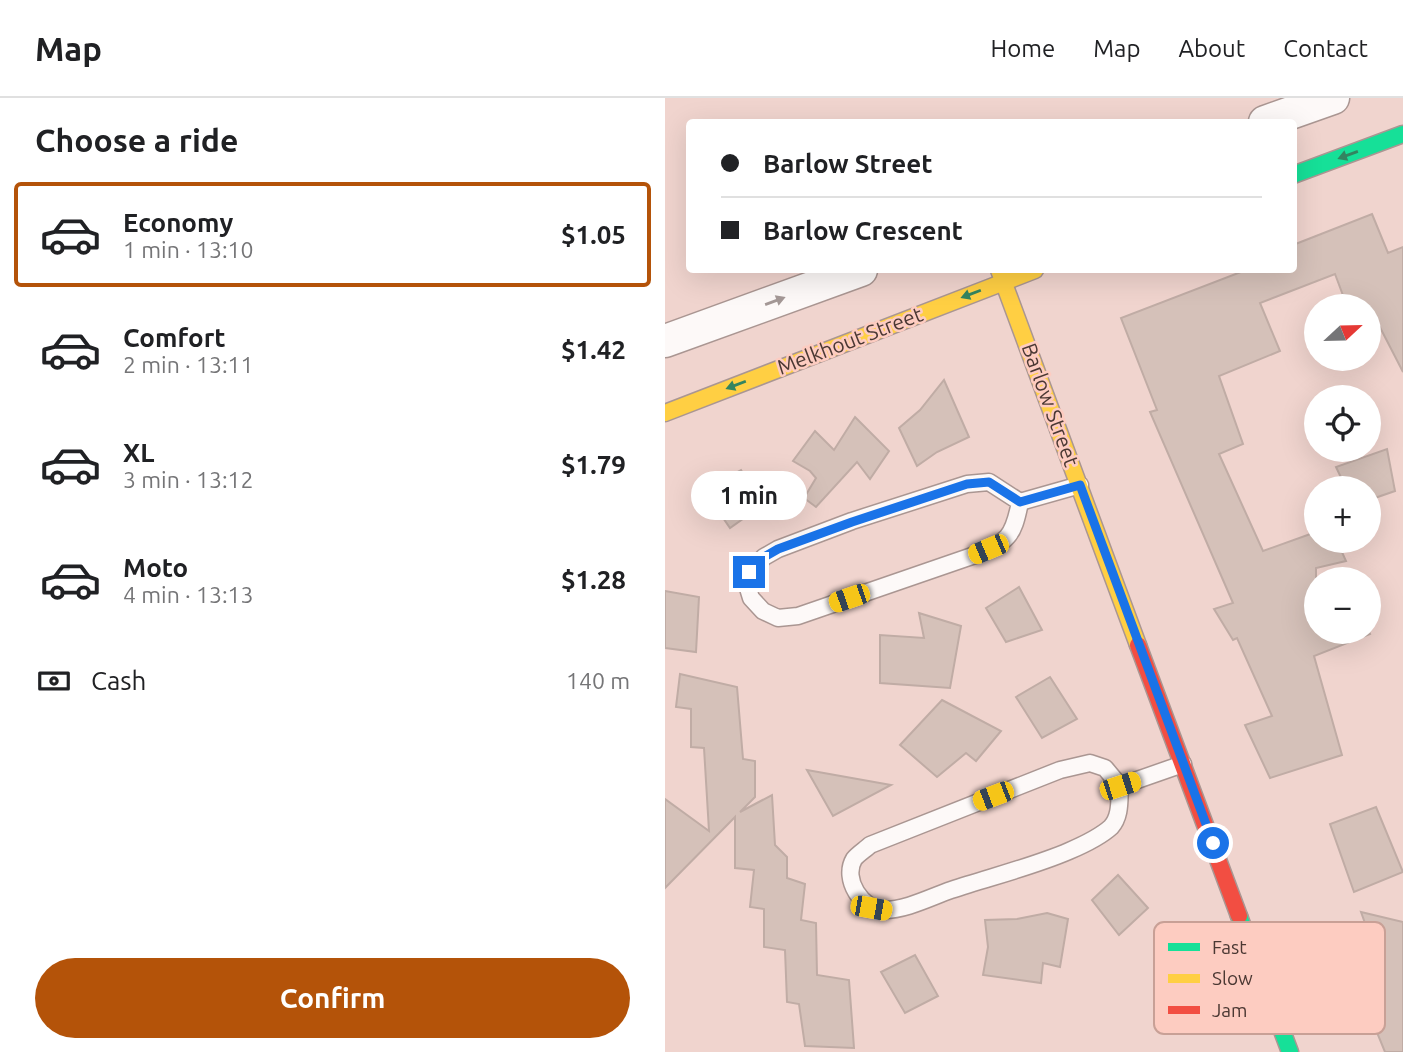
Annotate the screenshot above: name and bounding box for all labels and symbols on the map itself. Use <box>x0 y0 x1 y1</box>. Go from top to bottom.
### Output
one-way arrow <box>1338 149 1359 160</box>
one-way arrow <box>960 288 981 299</box>
north arrow <box>1304 294 1381 371</box>
one-way arrow <box>765 295 786 306</box>
street label: Melkhout Street <box>773 301 926 379</box>
street label: Barlow Street <box>1018 340 1084 470</box>
one-way arrow <box>726 380 747 391</box>
callout: 1 min <box>691 470 807 519</box>
car <box>965 531 1012 567</box>
route end <box>733 556 765 588</box>
car <box>826 581 873 615</box>
car <box>1097 770 1144 802</box>
car <box>970 779 1017 813</box>
route start <box>1197 827 1229 859</box>
car <box>849 894 894 922</box>
legend <box>1154 922 1385 1034</box>
text: Fast <box>1212 936 1247 958</box>
text: Slow <box>1212 967 1253 989</box>
text: Jam <box>1212 999 1248 1021</box>

